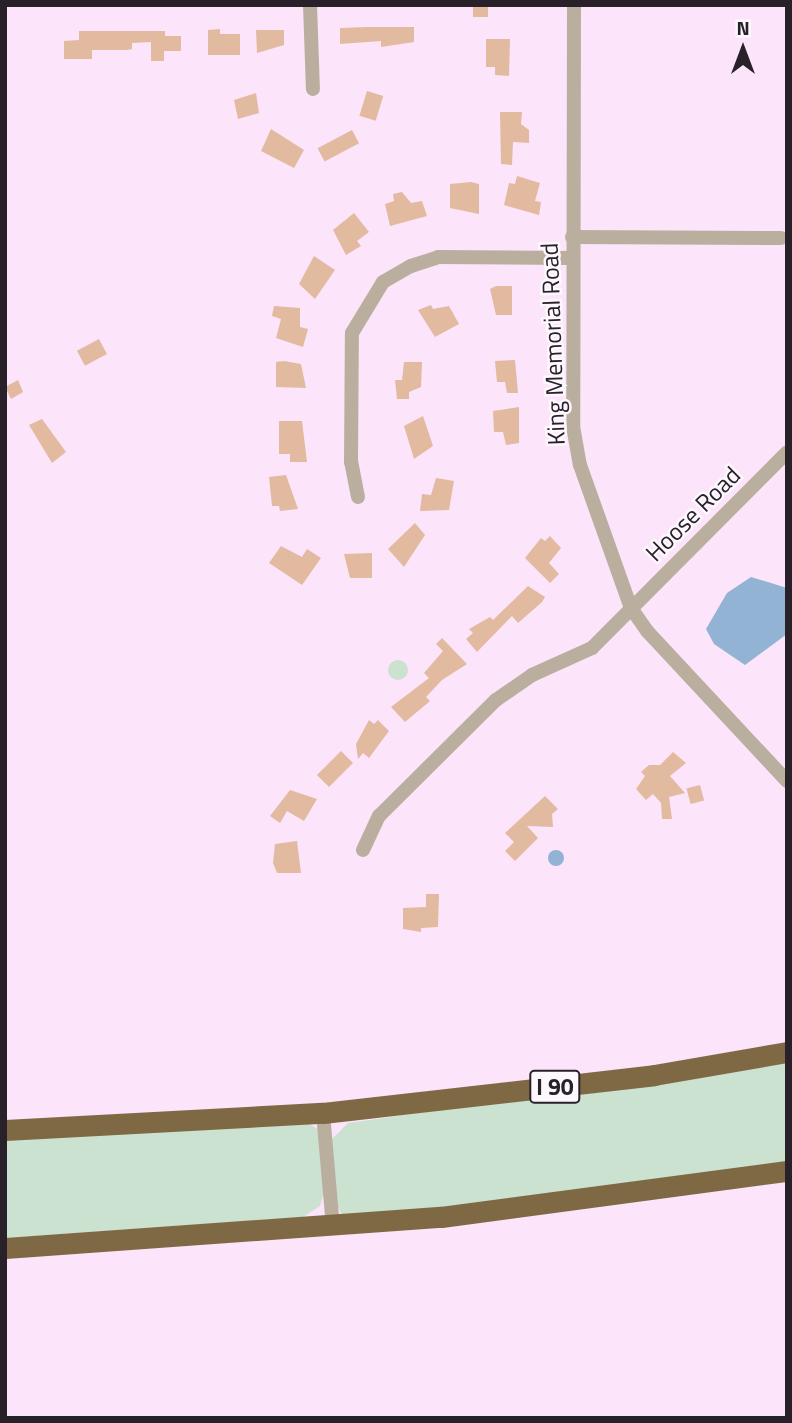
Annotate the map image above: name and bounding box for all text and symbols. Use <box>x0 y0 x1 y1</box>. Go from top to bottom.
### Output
text: N <box>736 13 750 42</box>
north arrow <box>708 14 778 84</box>
street label: King Memorial Road <box>535 242 571 446</box>
street label: Hoose Road <box>640 461 746 567</box>
road number: I 90 <box>529 1068 581 1106</box>

